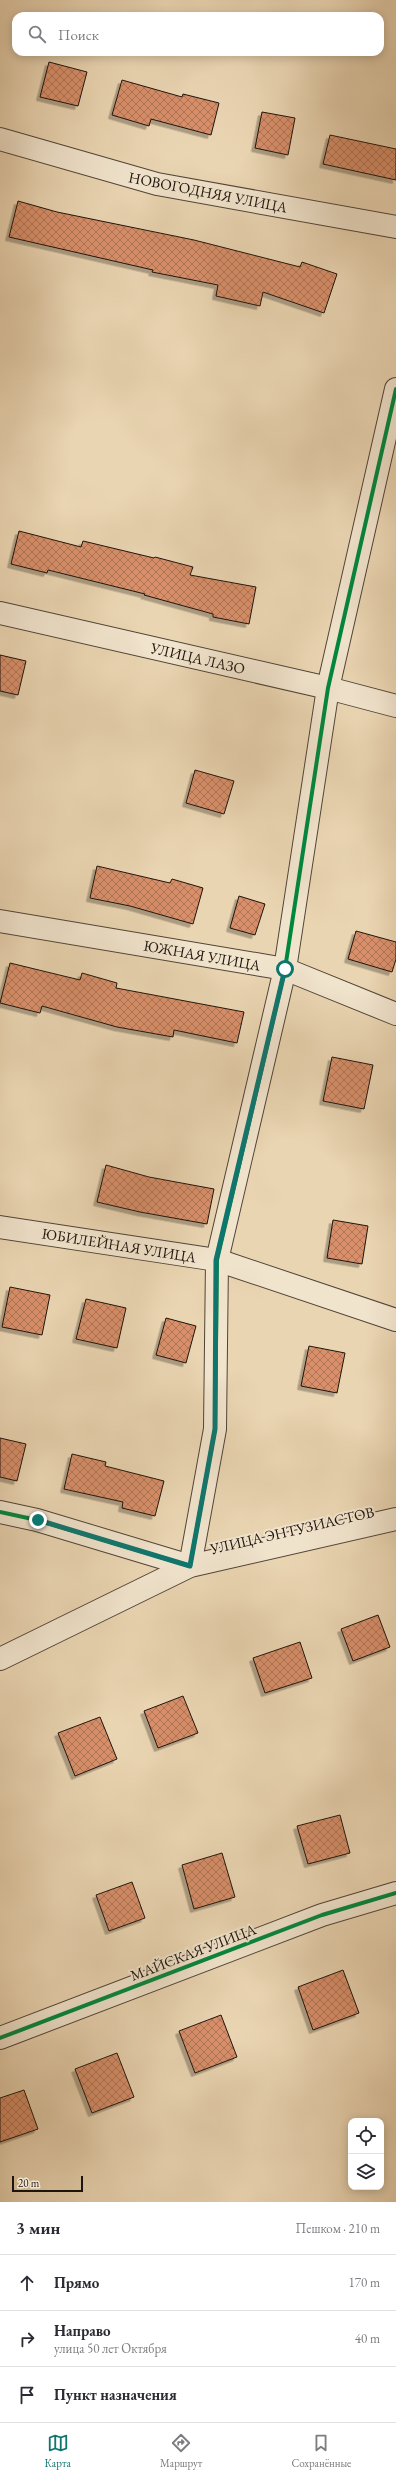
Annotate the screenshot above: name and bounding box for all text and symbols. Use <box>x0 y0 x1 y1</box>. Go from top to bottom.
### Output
search box <box>12 12 384 56</box>
icon: search <box>26 23 48 45</box>
text: Поиск <box>58 25 99 44</box>
street label: НОВОГОДНЯЯ УЛИЦА <box>127 167 290 217</box>
street label: УЛИЦА ЛАЗО <box>148 638 247 678</box>
street label: ЮЖНАЯ УЛИЦА <box>142 935 263 975</box>
route start <box>276 960 294 978</box>
street label: ЮБИЛЕЙНАЯ УЛИЦА <box>40 1223 198 1267</box>
street label: УЛИЦА ЭНТУЗИАСТОВ <box>207 1502 376 1558</box>
route end <box>29 1511 47 1529</box>
street label: МАЙСКАЯ УЛИЦА <box>127 1919 259 1985</box>
map controls <box>348 2118 384 2190</box>
button: locate <box>348 2118 384 2154</box>
button: layers <box>348 2154 384 2190</box>
scale bar <box>12 2174 83 2193</box>
text: 20 m <box>18 2176 39 2190</box>
text: 3 мин <box>16 2217 60 2239</box>
text: Пешком · 210 m <box>296 2220 380 2237</box>
icon: ahead <box>16 2272 38 2294</box>
text: Прямо <box>54 2273 99 2292</box>
text: 170 m <box>349 2274 380 2291</box>
text: Направо <box>54 2321 111 2340</box>
icon: right <box>16 2328 38 2350</box>
text: 40 m <box>355 2330 380 2347</box>
text: улица 50 лет Октября <box>54 2340 167 2357</box>
icon: arrive <box>16 2384 38 2406</box>
text: Пункт назначения <box>54 2385 177 2404</box>
tab: Карта <box>45 2432 71 2470</box>
tab: Маршрут <box>160 2432 202 2470</box>
tab: Сохранённые <box>291 2432 351 2470</box>

